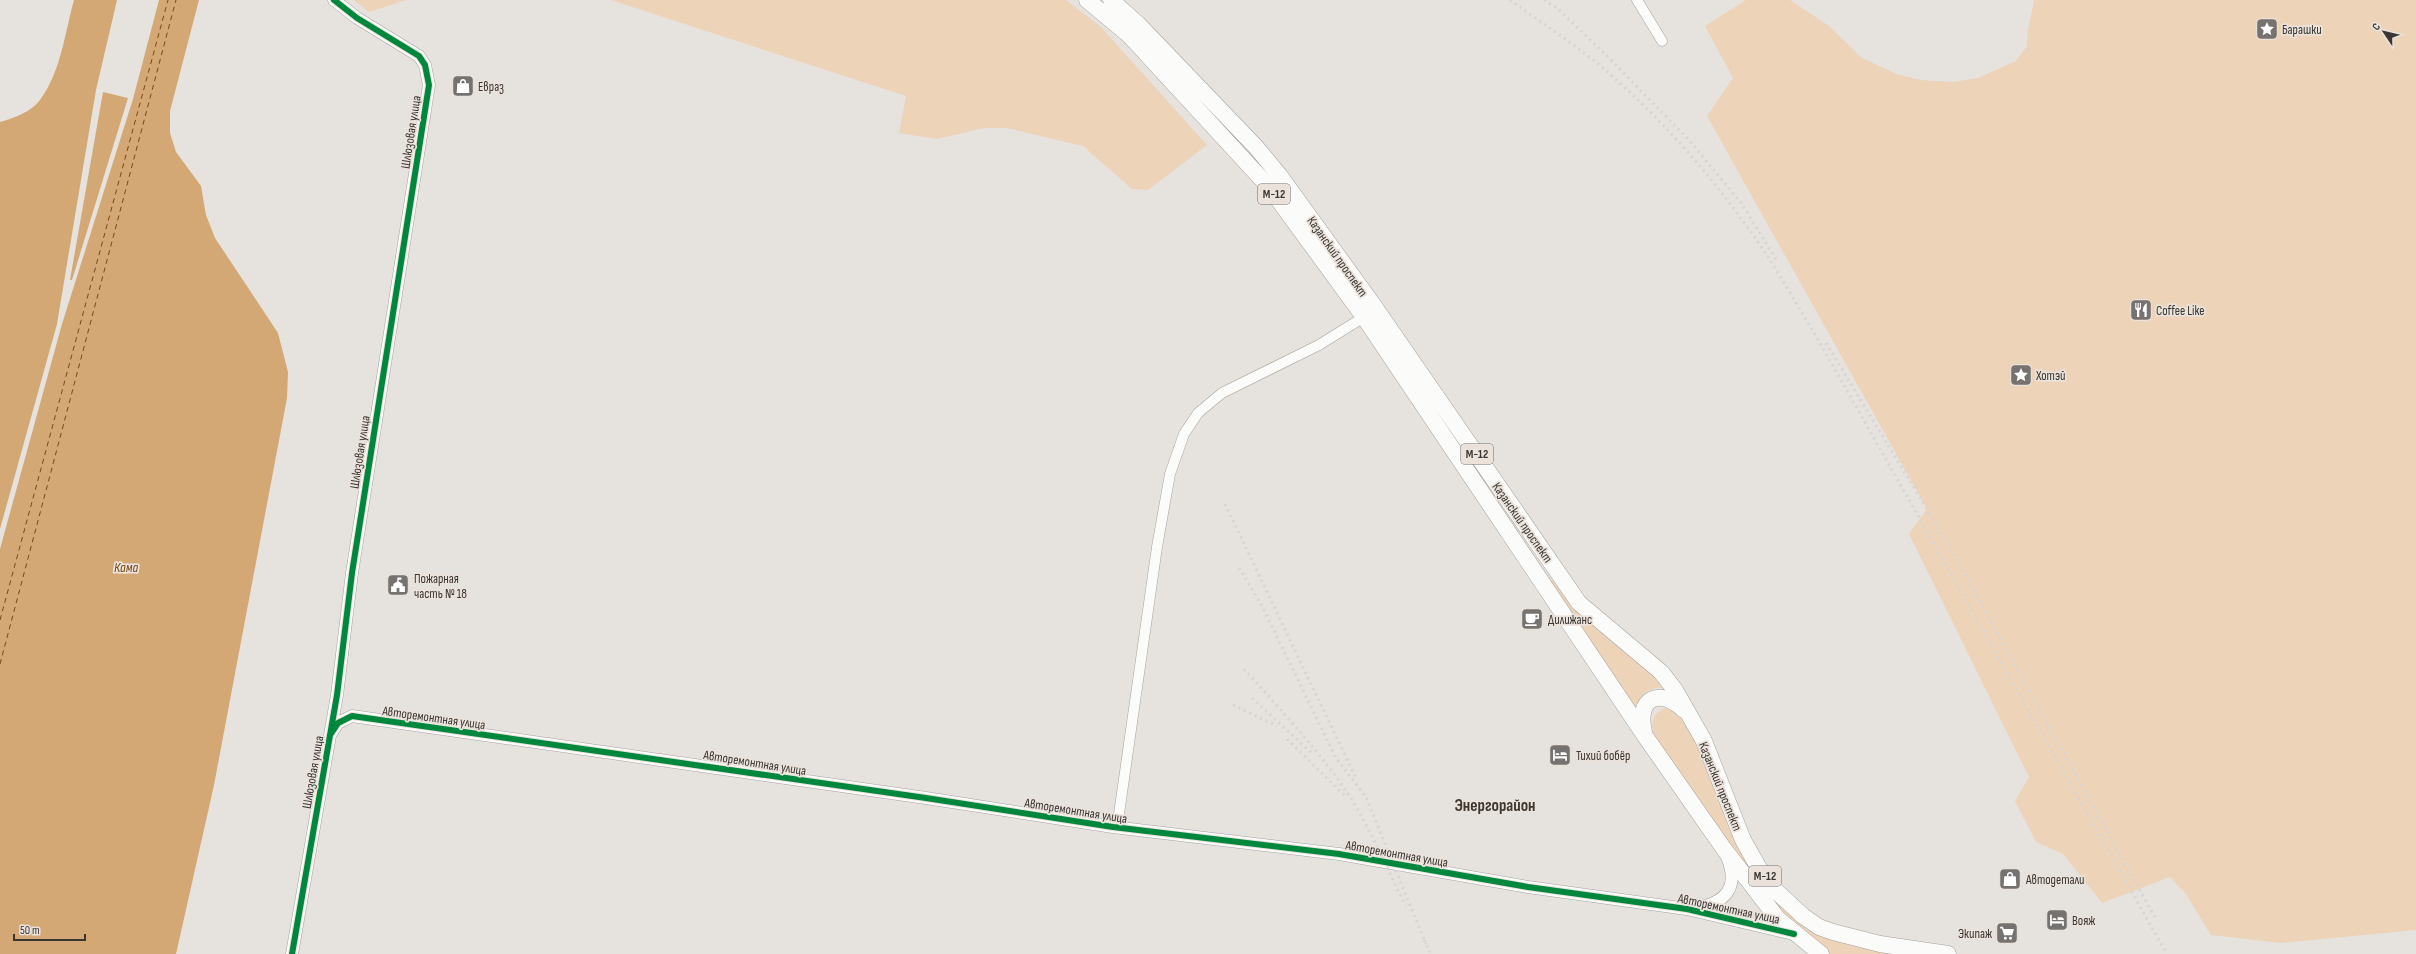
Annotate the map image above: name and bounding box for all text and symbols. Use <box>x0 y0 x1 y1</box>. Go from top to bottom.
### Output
north arrow <box>2364 12 2404 52</box>
place icon: Барашки <box>2254 16 2280 42</box>
text: С <box>2369 20 2383 33</box>
place label: Барашки <box>2282 22 2322 38</box>
shop icon: Евраз <box>450 73 476 99</box>
place label: Евраз <box>478 79 504 95</box>
street label: Шлюзовая улица <box>397 94 425 170</box>
road number: М-12 <box>1258 184 1290 204</box>
street label: Казанский проспект <box>1304 213 1371 300</box>
restaurant icon: Coffee Like <box>2128 297 2154 323</box>
place label: Coffee Like <box>2156 303 2204 319</box>
place icon: Хотэй <box>2008 362 2034 388</box>
place label: Хотэй <box>2035 368 2065 384</box>
street label: Шлюзовая улица <box>346 414 374 490</box>
road number: М-12 <box>1461 444 1493 464</box>
street label: Казанский проспект <box>1489 479 1556 566</box>
water label: Кама <box>114 559 138 576</box>
place label: Пожарная часть № 18 <box>414 571 467 602</box>
public building icon: Пожарная часть № 18 <box>385 572 411 598</box>
cafe icon: Дилижанс <box>1519 606 1545 632</box>
place label: Дилижанс <box>1548 612 1592 628</box>
street label: Авторемонтная улица <box>380 703 486 733</box>
street label: Шлюзовая улица <box>299 734 327 810</box>
street label: Казанский проспект <box>1695 740 1745 833</box>
hotel icon: Тихий бобёр <box>1547 742 1573 768</box>
street label: Авторемонтная улица <box>701 747 807 779</box>
place label: Тихий бобёр <box>1576 748 1630 764</box>
street label: Авторемонтная улица <box>1022 795 1128 827</box>
district label: Энергорайон <box>1454 796 1536 816</box>
street label: Авторемонтная улица <box>1343 837 1449 871</box>
road number: М-12 <box>1749 866 1781 886</box>
shop icon: Автодетали <box>1997 866 2023 892</box>
place label: Автодетали <box>2025 872 2085 888</box>
street label: Авторемонтная улица <box>1675 890 1781 928</box>
hotel icon: Вояж <box>2044 907 2070 933</box>
place label: Вояж <box>2072 913 2095 929</box>
scale bar <box>14 916 85 942</box>
supermarket icon: Экипаж <box>1994 920 2020 946</box>
text: 50 m <box>20 923 40 938</box>
place label: Экипаж <box>1958 926 1992 942</box>

